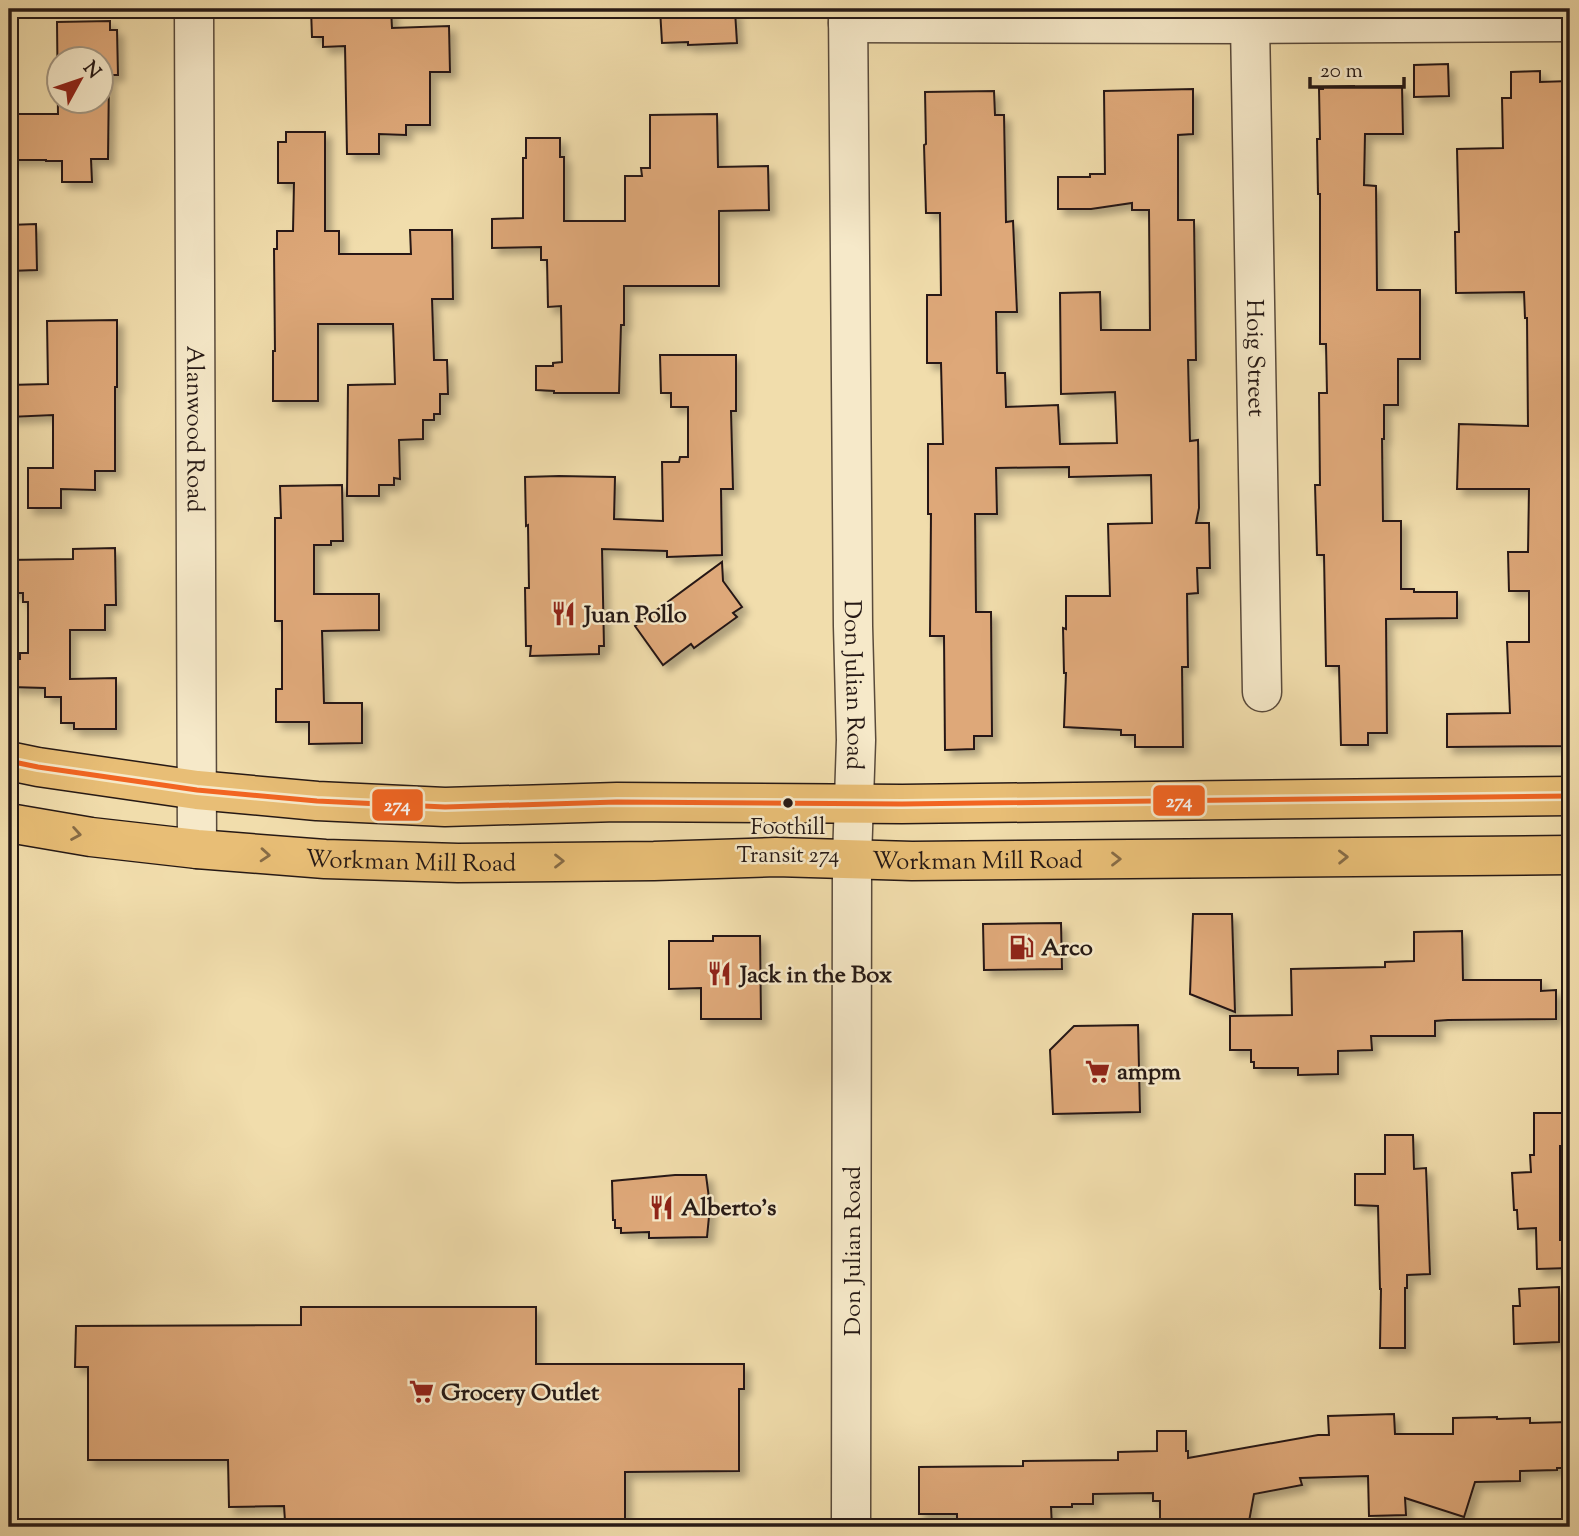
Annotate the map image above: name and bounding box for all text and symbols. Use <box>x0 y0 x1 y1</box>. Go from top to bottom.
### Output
north arrow <box>46 46 116 116</box>
scale bar <box>1310 46 1404 90</box>
text: N <box>76 56 106 85</box>
text: 20 m <box>1320 57 1363 87</box>
street label: Hoig Street <box>1236 299 1272 417</box>
street label: Alanwood Road <box>176 345 211 513</box>
place label: Juan Pollo <box>582 599 687 633</box>
restaurant icon: Juan Pollo <box>550 600 578 628</box>
street label: Don Julian Road <box>834 600 871 771</box>
line badge: 274 <box>1152 784 1206 817</box>
line badge: 274 <box>371 788 424 822</box>
text: 274 <box>1166 789 1193 816</box>
text: 274 <box>384 793 411 820</box>
marker: Foothill Transit 274 <box>781 796 795 810</box>
place label: Foothill Transit 274 <box>737 813 839 873</box>
one-way arrow <box>70 826 82 841</box>
street label: Workman Mill Road <box>304 843 517 882</box>
street label: Workman Mill Road <box>871 844 1084 880</box>
one-way arrow <box>259 847 270 862</box>
one-way arrow <box>1339 849 1349 865</box>
one-way arrow <box>1111 851 1122 867</box>
one-way arrow <box>554 853 565 869</box>
place label: Arco <box>1041 932 1093 966</box>
fuel station icon: Arco <box>1007 933 1035 961</box>
place label: Jack in the Box <box>738 959 892 993</box>
restaurant icon: Jack in the Box <box>706 960 734 988</box>
place label: ampm <box>1117 1056 1181 1090</box>
supermarket icon: ampm <box>1083 1057 1111 1085</box>
street label: Don Julian Road <box>837 1166 871 1336</box>
place label: Alberto's <box>681 1192 776 1226</box>
restaurant icon: Alberto's <box>647 1193 675 1221</box>
place label: Grocery Outlet <box>441 1377 600 1411</box>
supermarket icon: Grocery Outlet <box>407 1378 435 1406</box>

